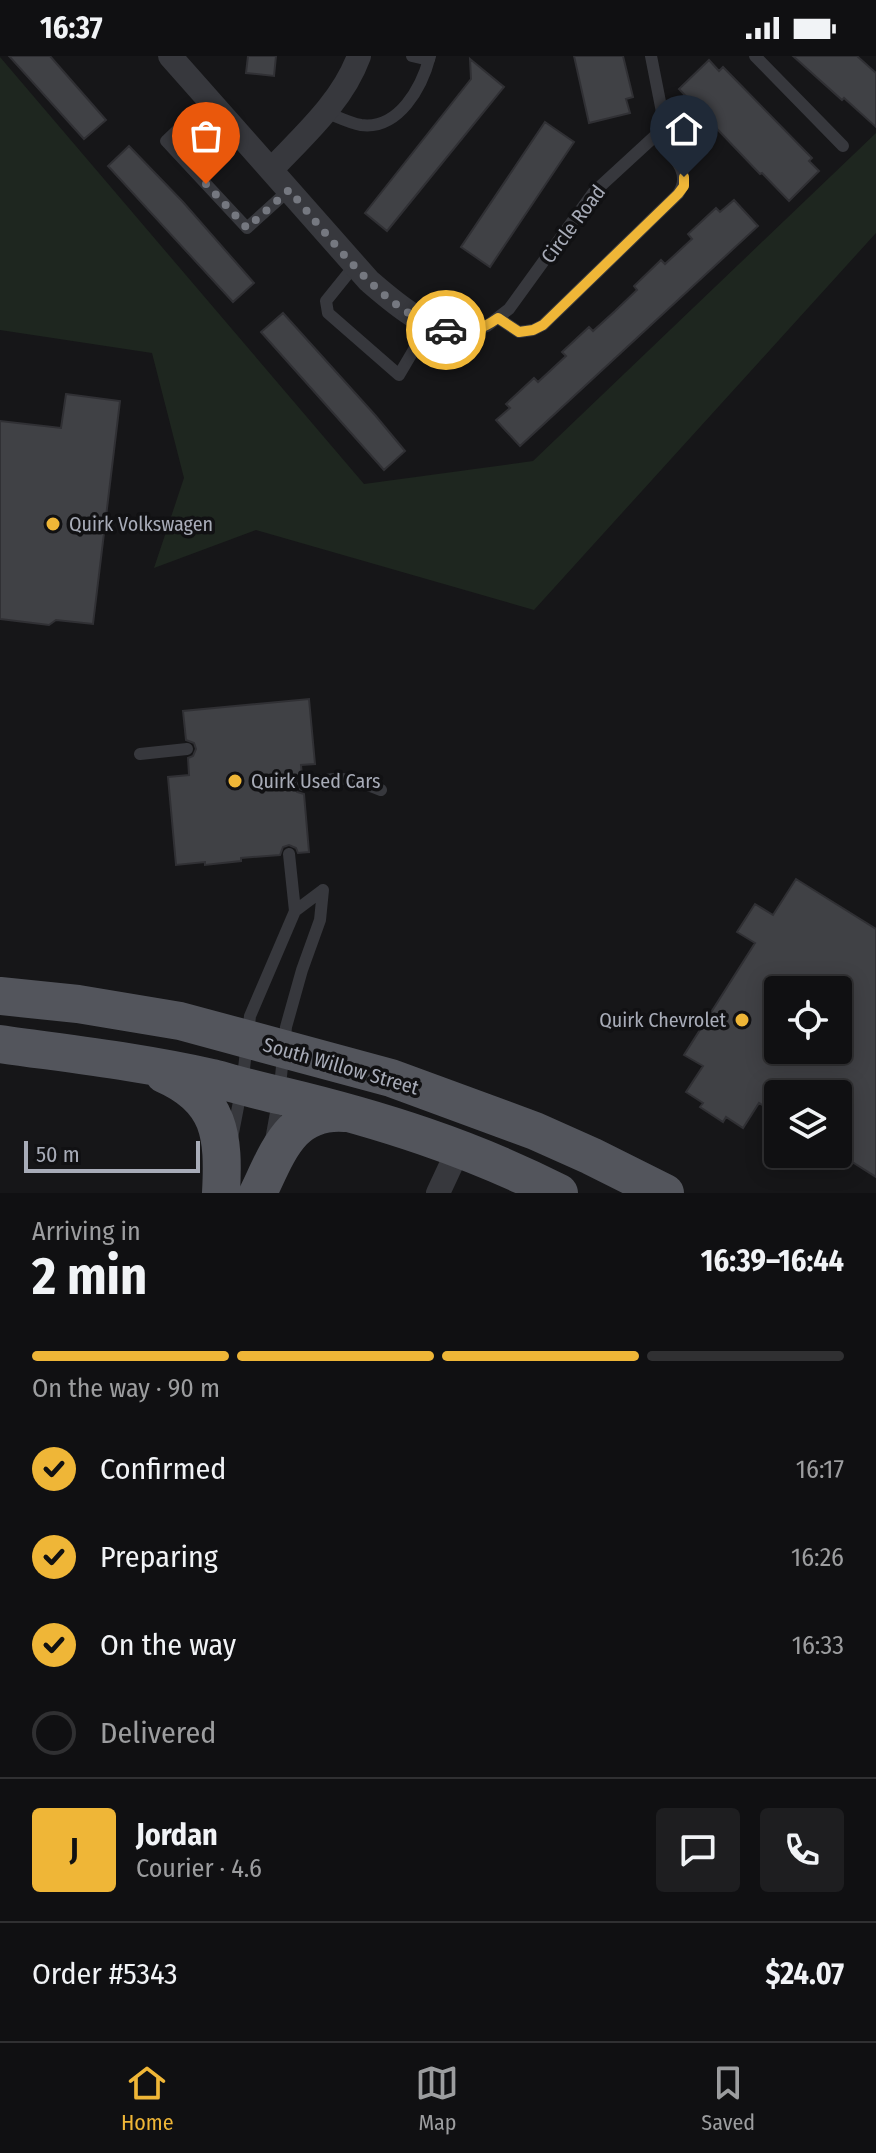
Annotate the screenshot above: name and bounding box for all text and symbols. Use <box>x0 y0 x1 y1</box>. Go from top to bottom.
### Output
text: 16:37 <box>40 10 103 46</box>
pin <box>650 95 718 177</box>
pin <box>172 102 240 184</box>
icon: home <box>662 107 706 151</box>
icon: bag <box>184 114 228 158</box>
street label: Circle Road <box>536 180 610 268</box>
courier <box>406 290 486 370</box>
icon: car <box>424 308 468 352</box>
place label: Quirk Volkswagen <box>69 512 213 536</box>
marker: Quirk Volkswagen <box>44 515 62 533</box>
place label: Quirk Used Cars <box>251 769 381 793</box>
marker: Quirk Used Cars <box>226 772 244 790</box>
map controls <box>764 976 852 1168</box>
button: locate <box>764 976 852 1064</box>
place label: Quirk Chevrolet <box>599 1008 726 1032</box>
marker: Quirk Chevrolet <box>733 1011 751 1029</box>
street label: South Willow Street <box>260 1032 422 1100</box>
button: layers <box>764 1080 852 1168</box>
scale bar <box>24 1137 200 1173</box>
text: 50 m <box>36 1141 80 1168</box>
text: Arriving in <box>32 1216 141 1247</box>
text: 16:39–16:44 <box>701 1243 844 1279</box>
text: 2 min <box>32 1245 147 1308</box>
text: On the way · 90 m <box>32 1373 220 1404</box>
icon: check <box>32 1447 76 1491</box>
text: Confirmed <box>100 1451 226 1487</box>
text: 16:17 <box>796 1454 844 1485</box>
icon: check <box>32 1535 76 1579</box>
text: Preparing <box>100 1539 218 1575</box>
text: 16:26 <box>791 1542 844 1573</box>
icon: check <box>32 1623 76 1667</box>
text: On the way <box>100 1627 236 1663</box>
text: 16:33 <box>792 1630 844 1661</box>
text: Delivered <box>100 1715 216 1751</box>
button: chat <box>656 1808 740 1892</box>
button: phone <box>760 1808 844 1892</box>
text: Jordan <box>136 1817 218 1853</box>
text: J <box>70 1832 78 1868</box>
text: Courier · 4.6 <box>136 1853 262 1884</box>
text: Order #5343 <box>32 1956 178 1992</box>
text: $24.07 <box>766 1956 844 1992</box>
tab: Home <box>121 2061 174 2136</box>
tab: Map <box>415 2061 459 2136</box>
tab: Saved <box>701 2061 755 2136</box>

